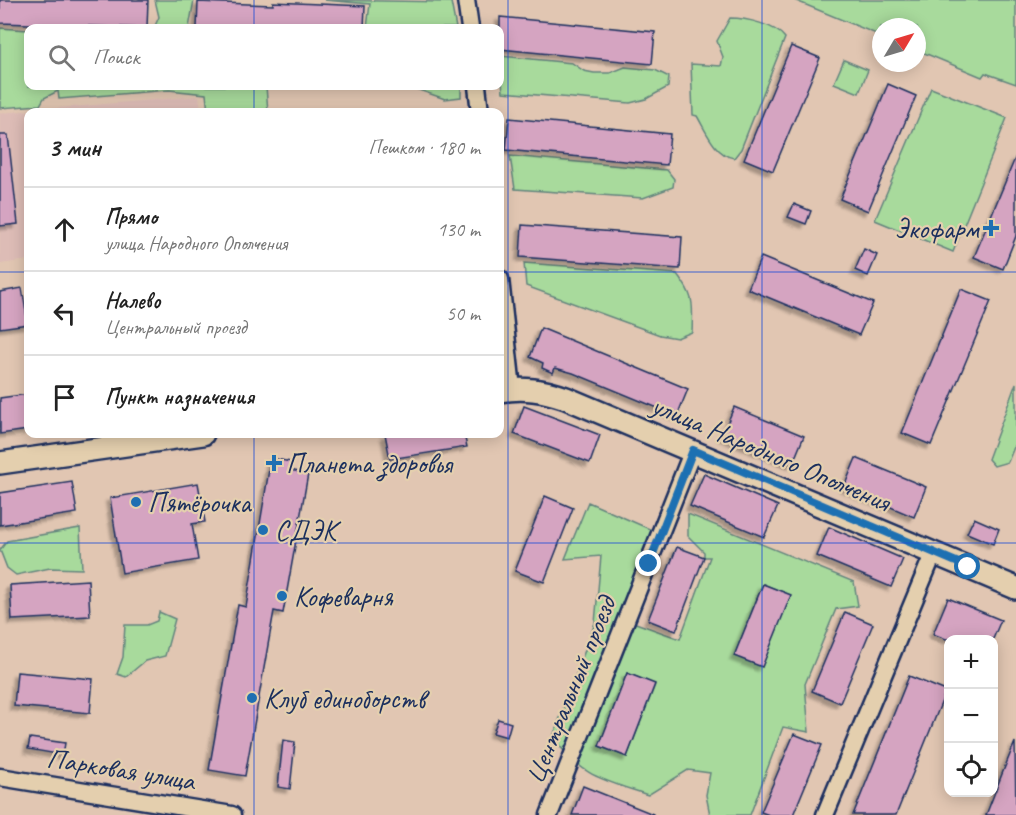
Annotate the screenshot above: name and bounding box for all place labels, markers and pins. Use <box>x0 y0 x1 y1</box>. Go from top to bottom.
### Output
place label: Экофарм <box>894 211 980 246</box>
marker: Экофарм <box>984 221 998 235</box>
place label: Планета здоровья <box>286 446 454 482</box>
marker: Планета здоровья <box>267 456 281 470</box>
place label: Пятёрочка <box>148 485 252 520</box>
marker: Пятёрочка <box>129 495 143 509</box>
place label: СДЭК <box>275 513 342 548</box>
marker: СДЭК <box>256 523 270 537</box>
place label: Кофеварня <box>294 579 393 614</box>
marker: Кофеварня <box>275 589 289 603</box>
place label: Клуб единоборств <box>264 681 430 716</box>
marker: Клуб единоборств <box>245 691 259 705</box>

